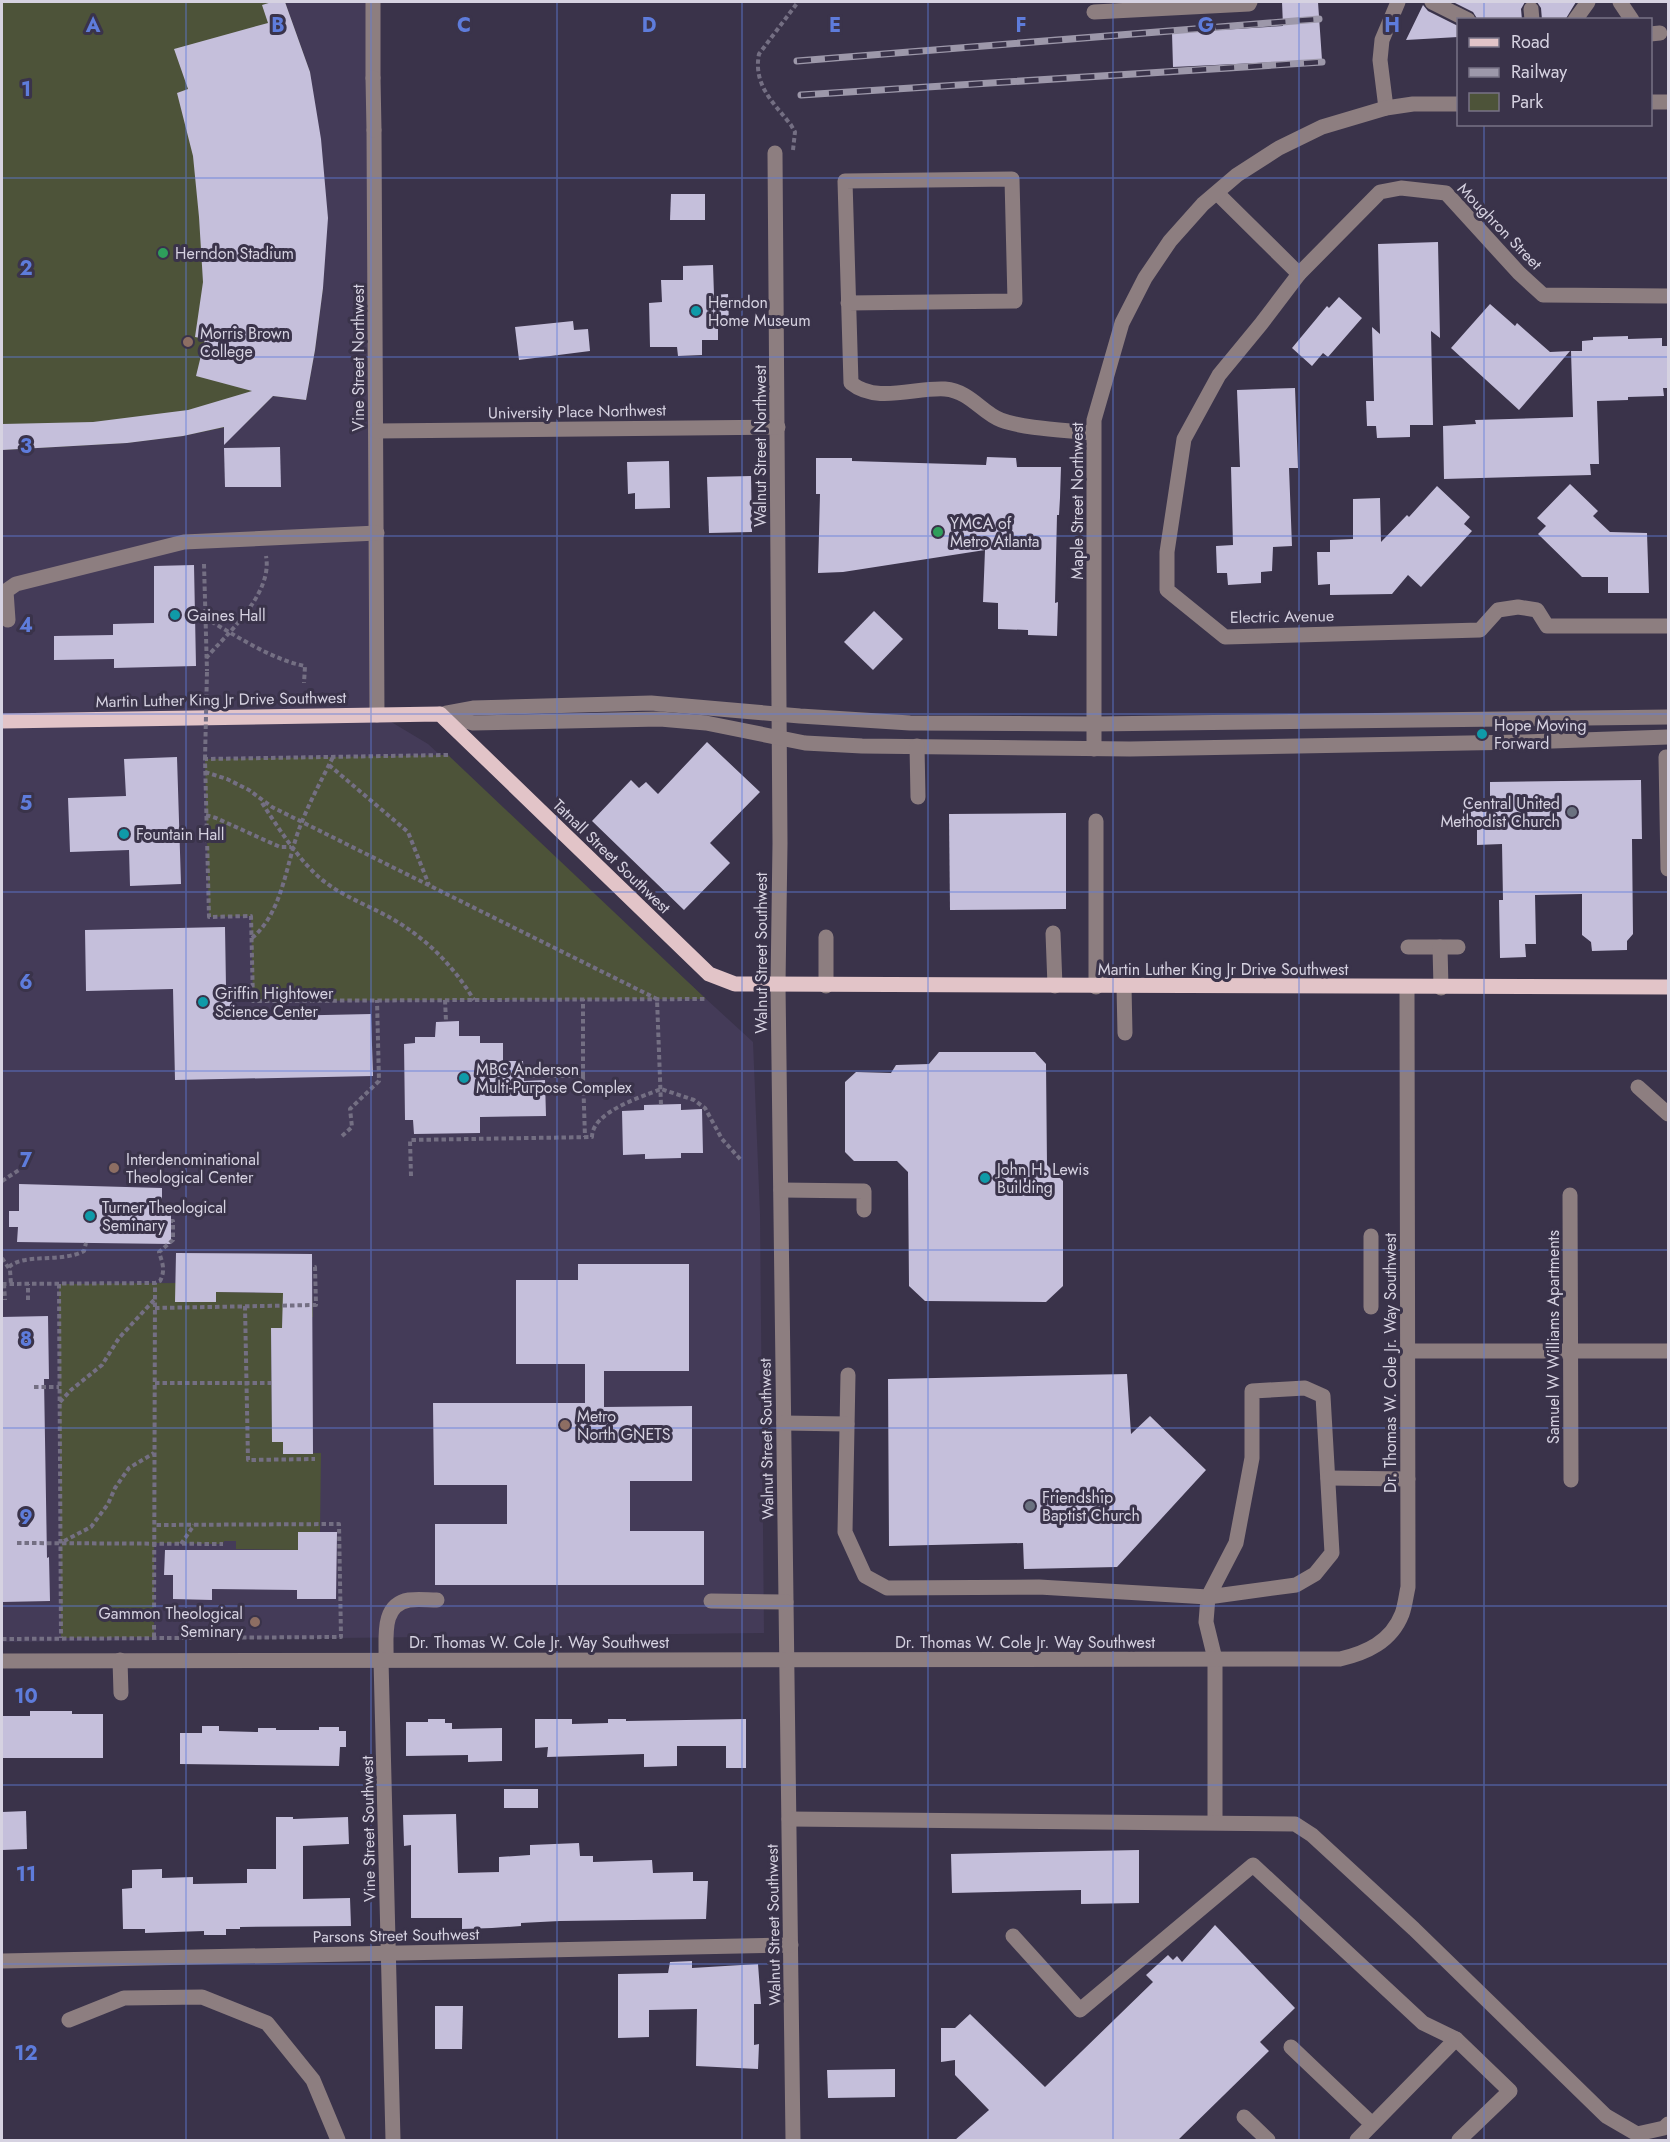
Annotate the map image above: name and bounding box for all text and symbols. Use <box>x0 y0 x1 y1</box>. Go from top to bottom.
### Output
text: A <box>85 11 101 40</box>
text: B <box>271 11 285 40</box>
text: C <box>457 11 471 40</box>
text: D <box>642 11 656 40</box>
text: E <box>829 11 841 40</box>
text: F <box>1015 11 1027 40</box>
text: G <box>1198 11 1214 40</box>
text: H <box>1384 11 1400 40</box>
legend <box>1457 18 1652 126</box>
text: Road <box>1511 29 1550 55</box>
text: Railway <box>1511 59 1567 85</box>
text: 1 <box>21 75 31 104</box>
text: Park <box>1511 89 1543 115</box>
street label: Moughron Street <box>1452 178 1547 275</box>
place label: Herndon Stadium <box>175 242 294 265</box>
marker: Herndon Stadium <box>156 246 170 260</box>
text: 2 <box>19 254 33 283</box>
street label: Vine Street Northwest <box>347 284 370 432</box>
place label: Herndon Home Museum <box>708 291 811 332</box>
marker: Herndon Home Museum <box>689 304 703 318</box>
place label: Morris Brown College <box>200 322 290 363</box>
marker: Morris Brown College <box>181 335 195 349</box>
street label: Walnut Street Northwest <box>749 365 772 527</box>
street label: University Place Northwest <box>488 398 666 425</box>
street label: Maple Street Northwest <box>1066 422 1089 580</box>
text: 3 <box>20 432 32 461</box>
place label: YMCA of Metro Atlanta <box>950 512 1040 553</box>
marker: YMCA of Metro Atlanta <box>931 525 945 539</box>
place label: Gaines Hall <box>187 604 266 627</box>
street label: Electric Avenue <box>1230 604 1334 629</box>
marker: Gaines Hall <box>168 608 182 622</box>
text: 4 <box>19 611 33 640</box>
street label: Martin Luther King Jr Drive Southwest <box>96 686 347 713</box>
place label: Hope Moving Forward <box>1494 714 1587 755</box>
marker: Hope Moving Forward <box>1475 727 1489 741</box>
text: 5 <box>20 789 33 818</box>
place label: Central United Methodist Church <box>1440 792 1560 833</box>
street label: Tatnall Street Southwest <box>548 794 676 919</box>
marker: Central United Methodist Church <box>1565 805 1579 819</box>
place label: Fountain Hall <box>136 823 224 846</box>
marker: Fountain Hall <box>117 827 131 841</box>
street label: Walnut Street Southwest <box>750 872 773 1034</box>
street label: Martin Luther King Jr Drive Southwest <box>1098 958 1348 981</box>
text: 6 <box>19 968 33 997</box>
place label: Griffin Hightower Science Center <box>215 982 334 1023</box>
marker: Griffin Hightower Science Center <box>196 995 210 1009</box>
place label: MBC Anderson Multi-Purpose Complex <box>476 1058 632 1099</box>
marker: MBC Anderson Multi-Purpose Complex <box>457 1071 471 1085</box>
text: 7 <box>20 1146 33 1175</box>
place label: Interdenominational Theological Center <box>126 1148 260 1189</box>
place label: John H. Lewis Building <box>995 1158 1089 1199</box>
marker: Interdenominational Theological Center <box>107 1161 121 1175</box>
marker: John H. Lewis Building <box>978 1171 992 1185</box>
place label: Turner Theological Seminary <box>102 1196 227 1237</box>
marker: Turner Theological Seminary <box>83 1209 97 1223</box>
street label: Samuel W Williams Apartments <box>1542 1230 1565 1444</box>
street label: Dr. Thomas W. Cole Jr. Way Southwest <box>1379 1233 1402 1493</box>
text: 8 <box>20 1325 32 1354</box>
street label: Walnut Street Southwest <box>754 1358 779 1520</box>
place label: Metro North GNETS <box>577 1405 671 1446</box>
marker: Metro North GNETS <box>558 1418 572 1432</box>
place label: Friendship Baptist Church <box>1042 1486 1140 1527</box>
marker: Friendship Baptist Church <box>1023 1499 1037 1513</box>
text: 9 <box>19 1503 33 1532</box>
place label: Gammon Theological Seminary <box>98 1602 244 1643</box>
marker: Gammon Theological Seminary <box>248 1615 262 1629</box>
street label: Dr. Thomas W. Cole Jr. Way Southwest <box>409 1631 669 1654</box>
street label: Dr. Thomas W. Cole Jr. Way Southwest <box>895 1631 1155 1654</box>
text: 10 <box>14 1682 38 1711</box>
street label: Vine Street Southwest <box>356 1755 381 1902</box>
street label: Walnut Street Southwest <box>761 1844 786 2006</box>
text: 11 <box>16 1860 36 1889</box>
street label: Parsons Street Southwest <box>313 1923 480 1948</box>
text: 12 <box>14 2039 38 2068</box>

